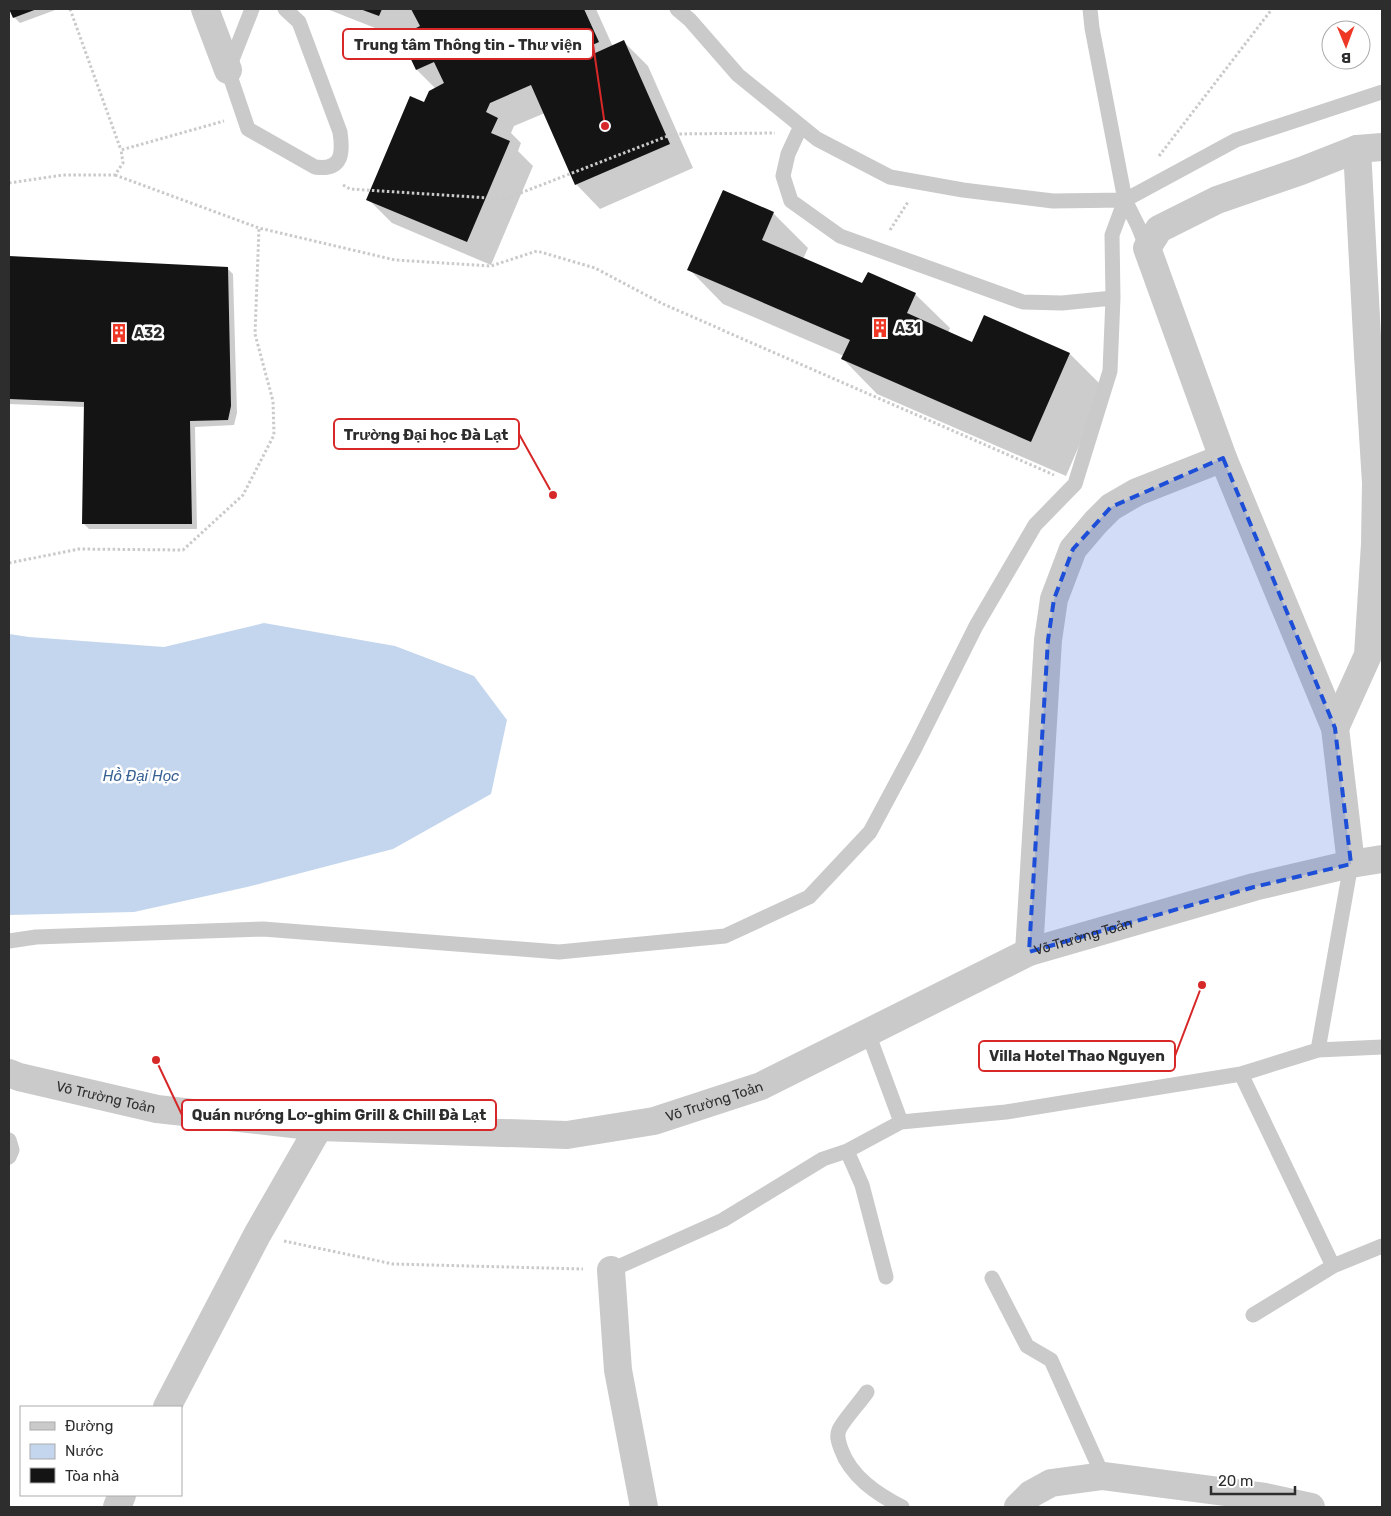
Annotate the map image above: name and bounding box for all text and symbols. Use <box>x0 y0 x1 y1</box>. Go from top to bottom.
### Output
north arrow <box>1321 20 1371 70</box>
callout: Trung tâm Thông tin - Thư viện <box>343 29 593 59</box>
text: Trung tâm Thông tin - Thư viện <box>354 36 582 54</box>
text: B <box>1341 49 1351 66</box>
building icon: A31 <box>869 317 891 339</box>
place label: A31 <box>895 320 921 337</box>
building icon: A32 <box>108 322 130 344</box>
place label: A32 <box>134 325 162 342</box>
callout: Trường Đại học Đà Lạt <box>334 419 519 449</box>
text: Trường Đại học Đà Lạt <box>344 426 508 444</box>
water label: Hồ Đại Học <box>103 767 179 785</box>
street label: Võ Trường Toản <box>1032 914 1134 959</box>
callout: Villa Hotel Thao Nguyen <box>979 1041 1175 1071</box>
text: Villa Hotel Thao Nguyen <box>989 1047 1165 1065</box>
street label: Võ Trường Toản <box>55 1077 157 1117</box>
street label: Võ Trường Toản <box>663 1077 765 1125</box>
callout: Quán nướng Lơ-ghim Grill & Chill Đà Lạt <box>182 1100 496 1130</box>
text: Quán nướng Lơ-ghim Grill & Chill Đà Lạt <box>192 1106 486 1124</box>
legend <box>20 1406 182 1496</box>
text: Đường <box>65 1417 113 1435</box>
text: Nước <box>65 1442 104 1460</box>
scale bar <box>1211 1464 1295 1496</box>
text: Tòa nhà <box>65 1467 119 1485</box>
text: 20 m <box>1218 1472 1253 1490</box>

